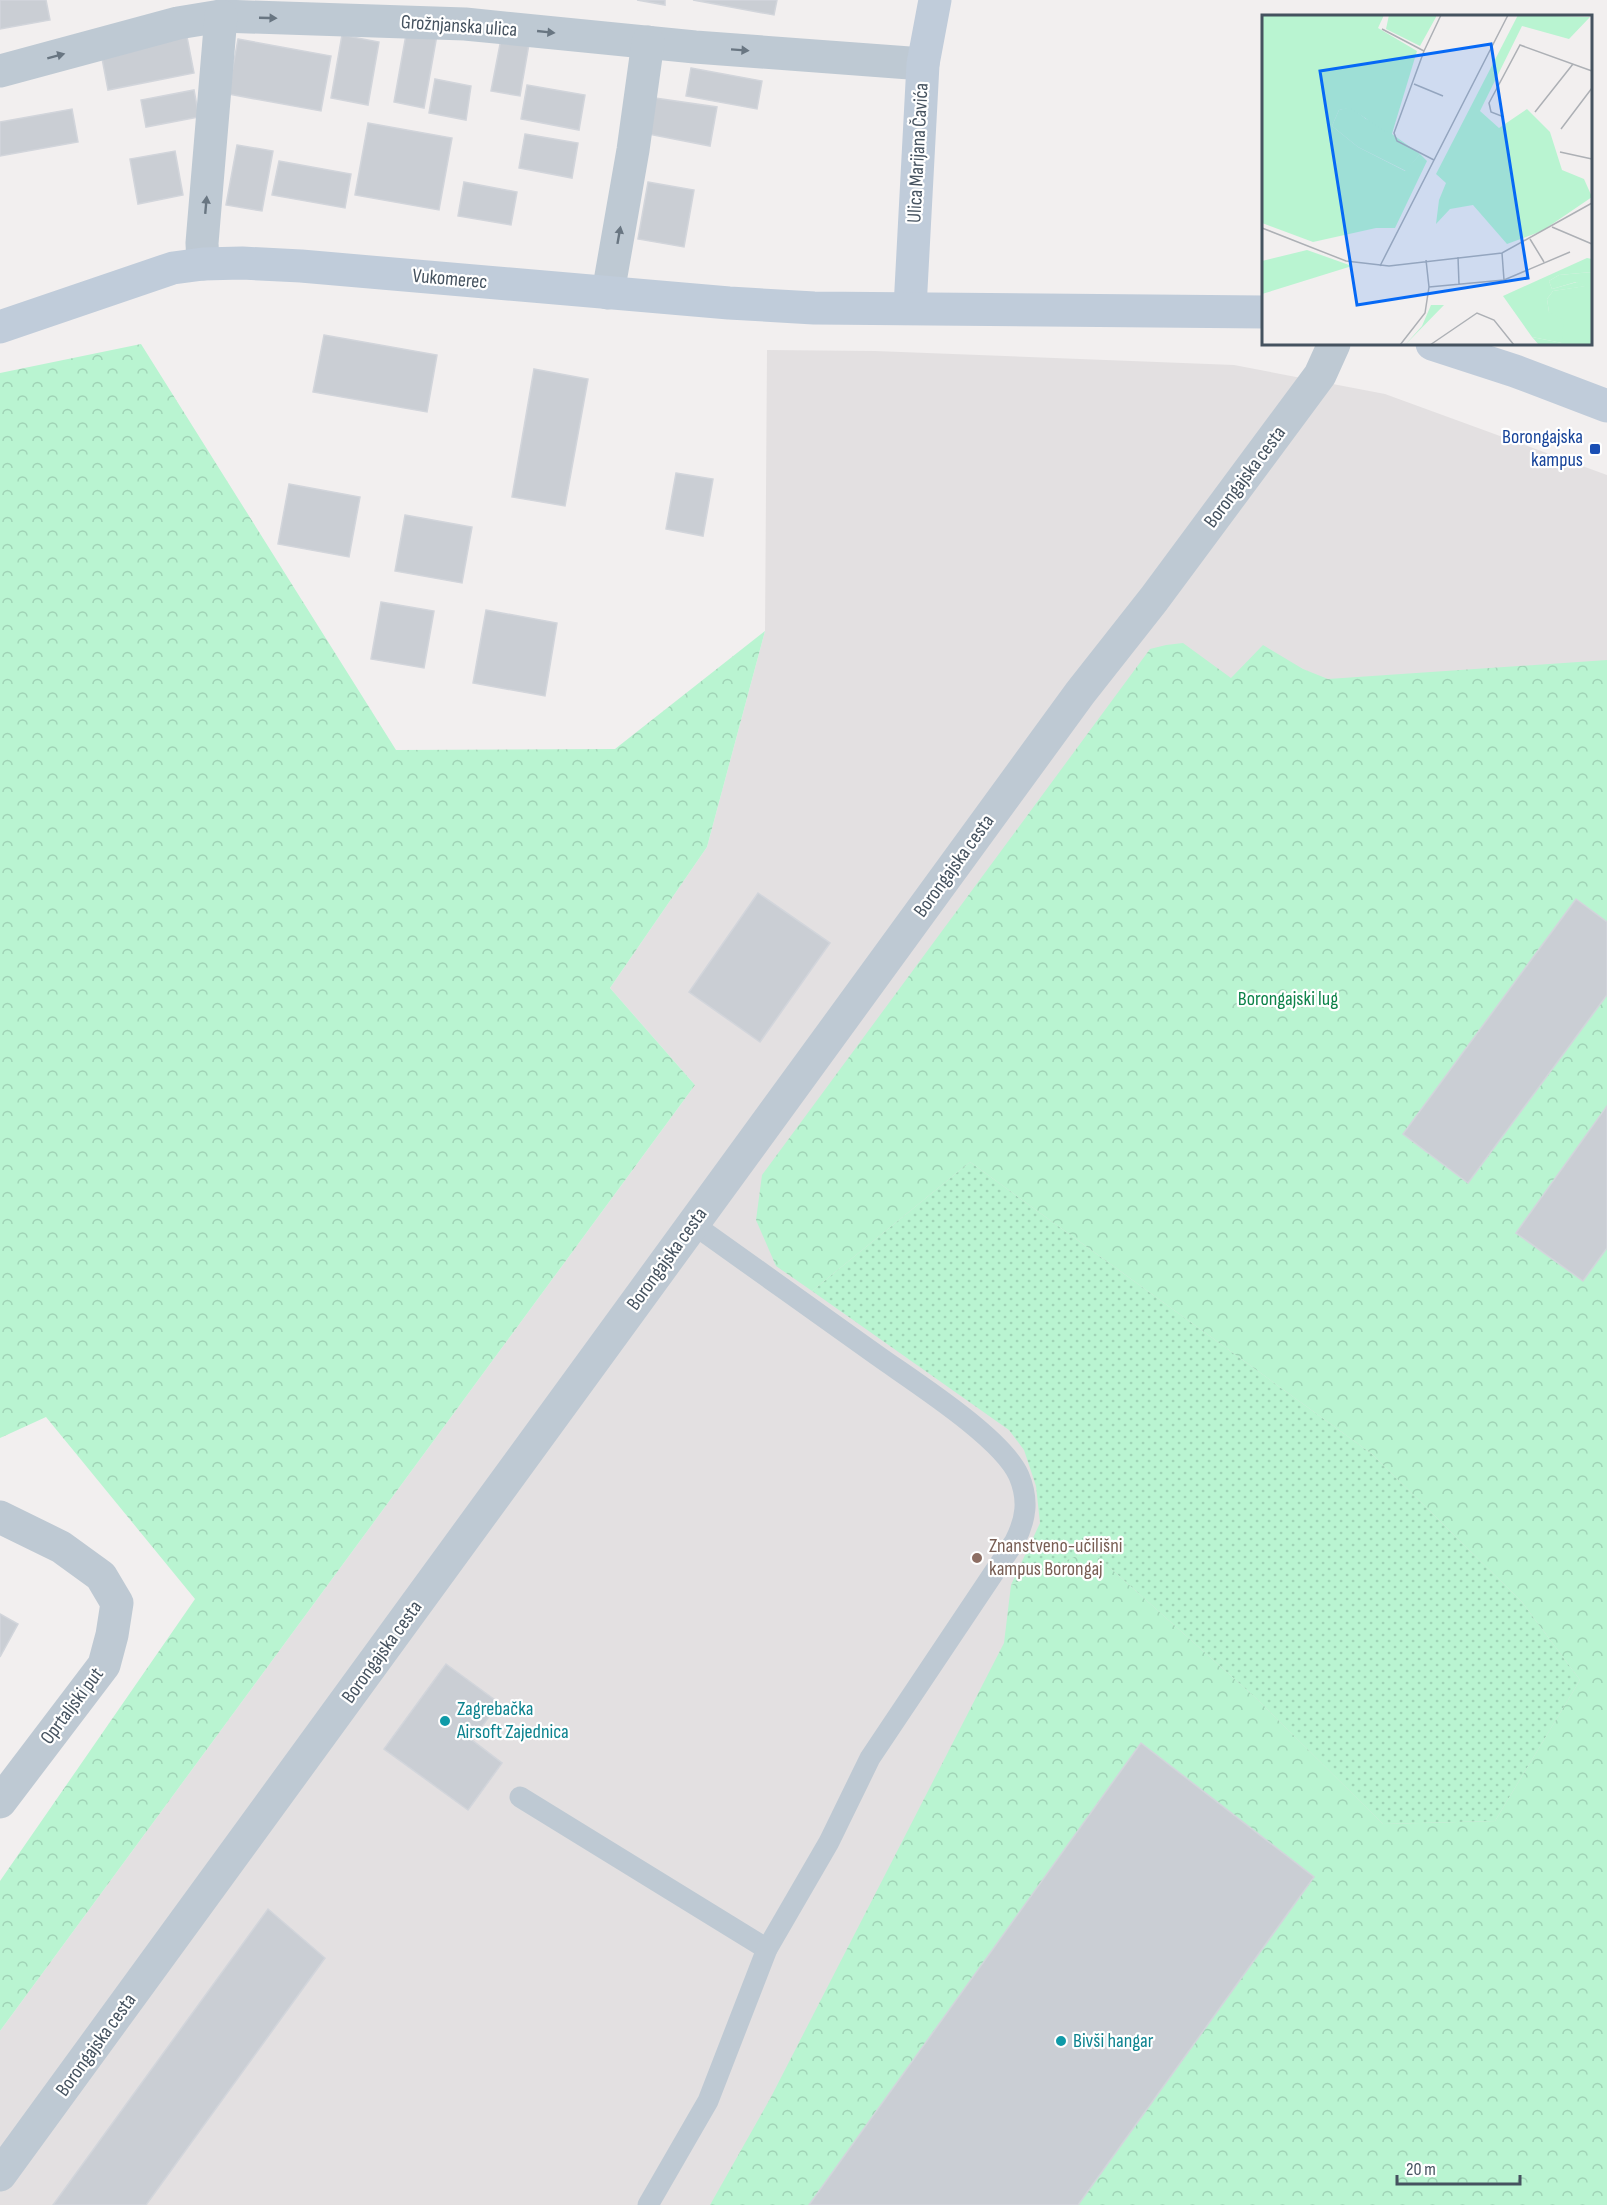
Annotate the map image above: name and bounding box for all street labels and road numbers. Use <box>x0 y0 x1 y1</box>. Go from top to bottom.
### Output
street label: Grožnjanska ulica <box>400 10 518 42</box>
street label: Ulica Marijana Čavića <box>902 82 934 224</box>
street label: Vukomerec <box>412 264 488 294</box>
street label: Borongajska cesta <box>1199 421 1291 533</box>
street label: Borongajska cesta <box>909 810 999 922</box>
street label: Borongajska cesta <box>622 1203 712 1315</box>
street label: Borongajska cesta <box>337 1596 427 1708</box>
street label: Oprtaljski put <box>35 1663 109 1749</box>
street label: Borongajska cesta <box>51 1989 141 2101</box>

